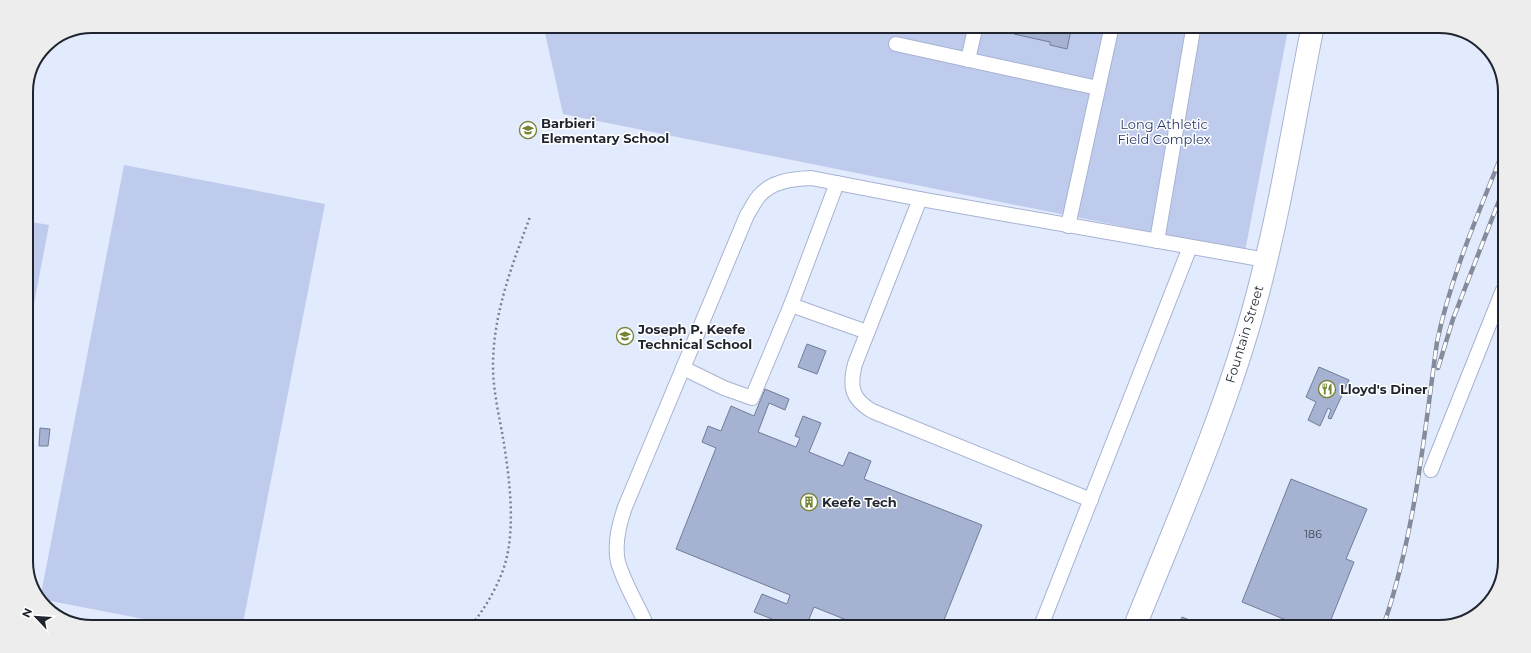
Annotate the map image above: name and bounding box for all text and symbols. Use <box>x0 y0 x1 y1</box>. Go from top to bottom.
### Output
place label: Barbieri Elementary School <box>541 115 669 146</box>
park label: Long Athletic Field Complex <box>1117 116 1211 147</box>
school or university icon: Barbieri Elementary School <box>518 120 538 140</box>
street label: Fountain Street <box>1222 283 1266 385</box>
place label: Joseph P. Keefe Technical School <box>637 321 752 352</box>
school or university icon: Joseph P. Keefe Technical School <box>615 326 635 346</box>
restaurant icon: Lloyd's Diner <box>1317 379 1337 399</box>
place label: Lloyd's Diner <box>1340 381 1428 397</box>
building icon: Keefe Tech <box>799 492 819 512</box>
place label: Keefe Tech <box>822 494 897 510</box>
house number: 186 <box>1304 527 1322 541</box>
north arrow <box>16 597 56 637</box>
text: N <box>19 606 35 620</box>

